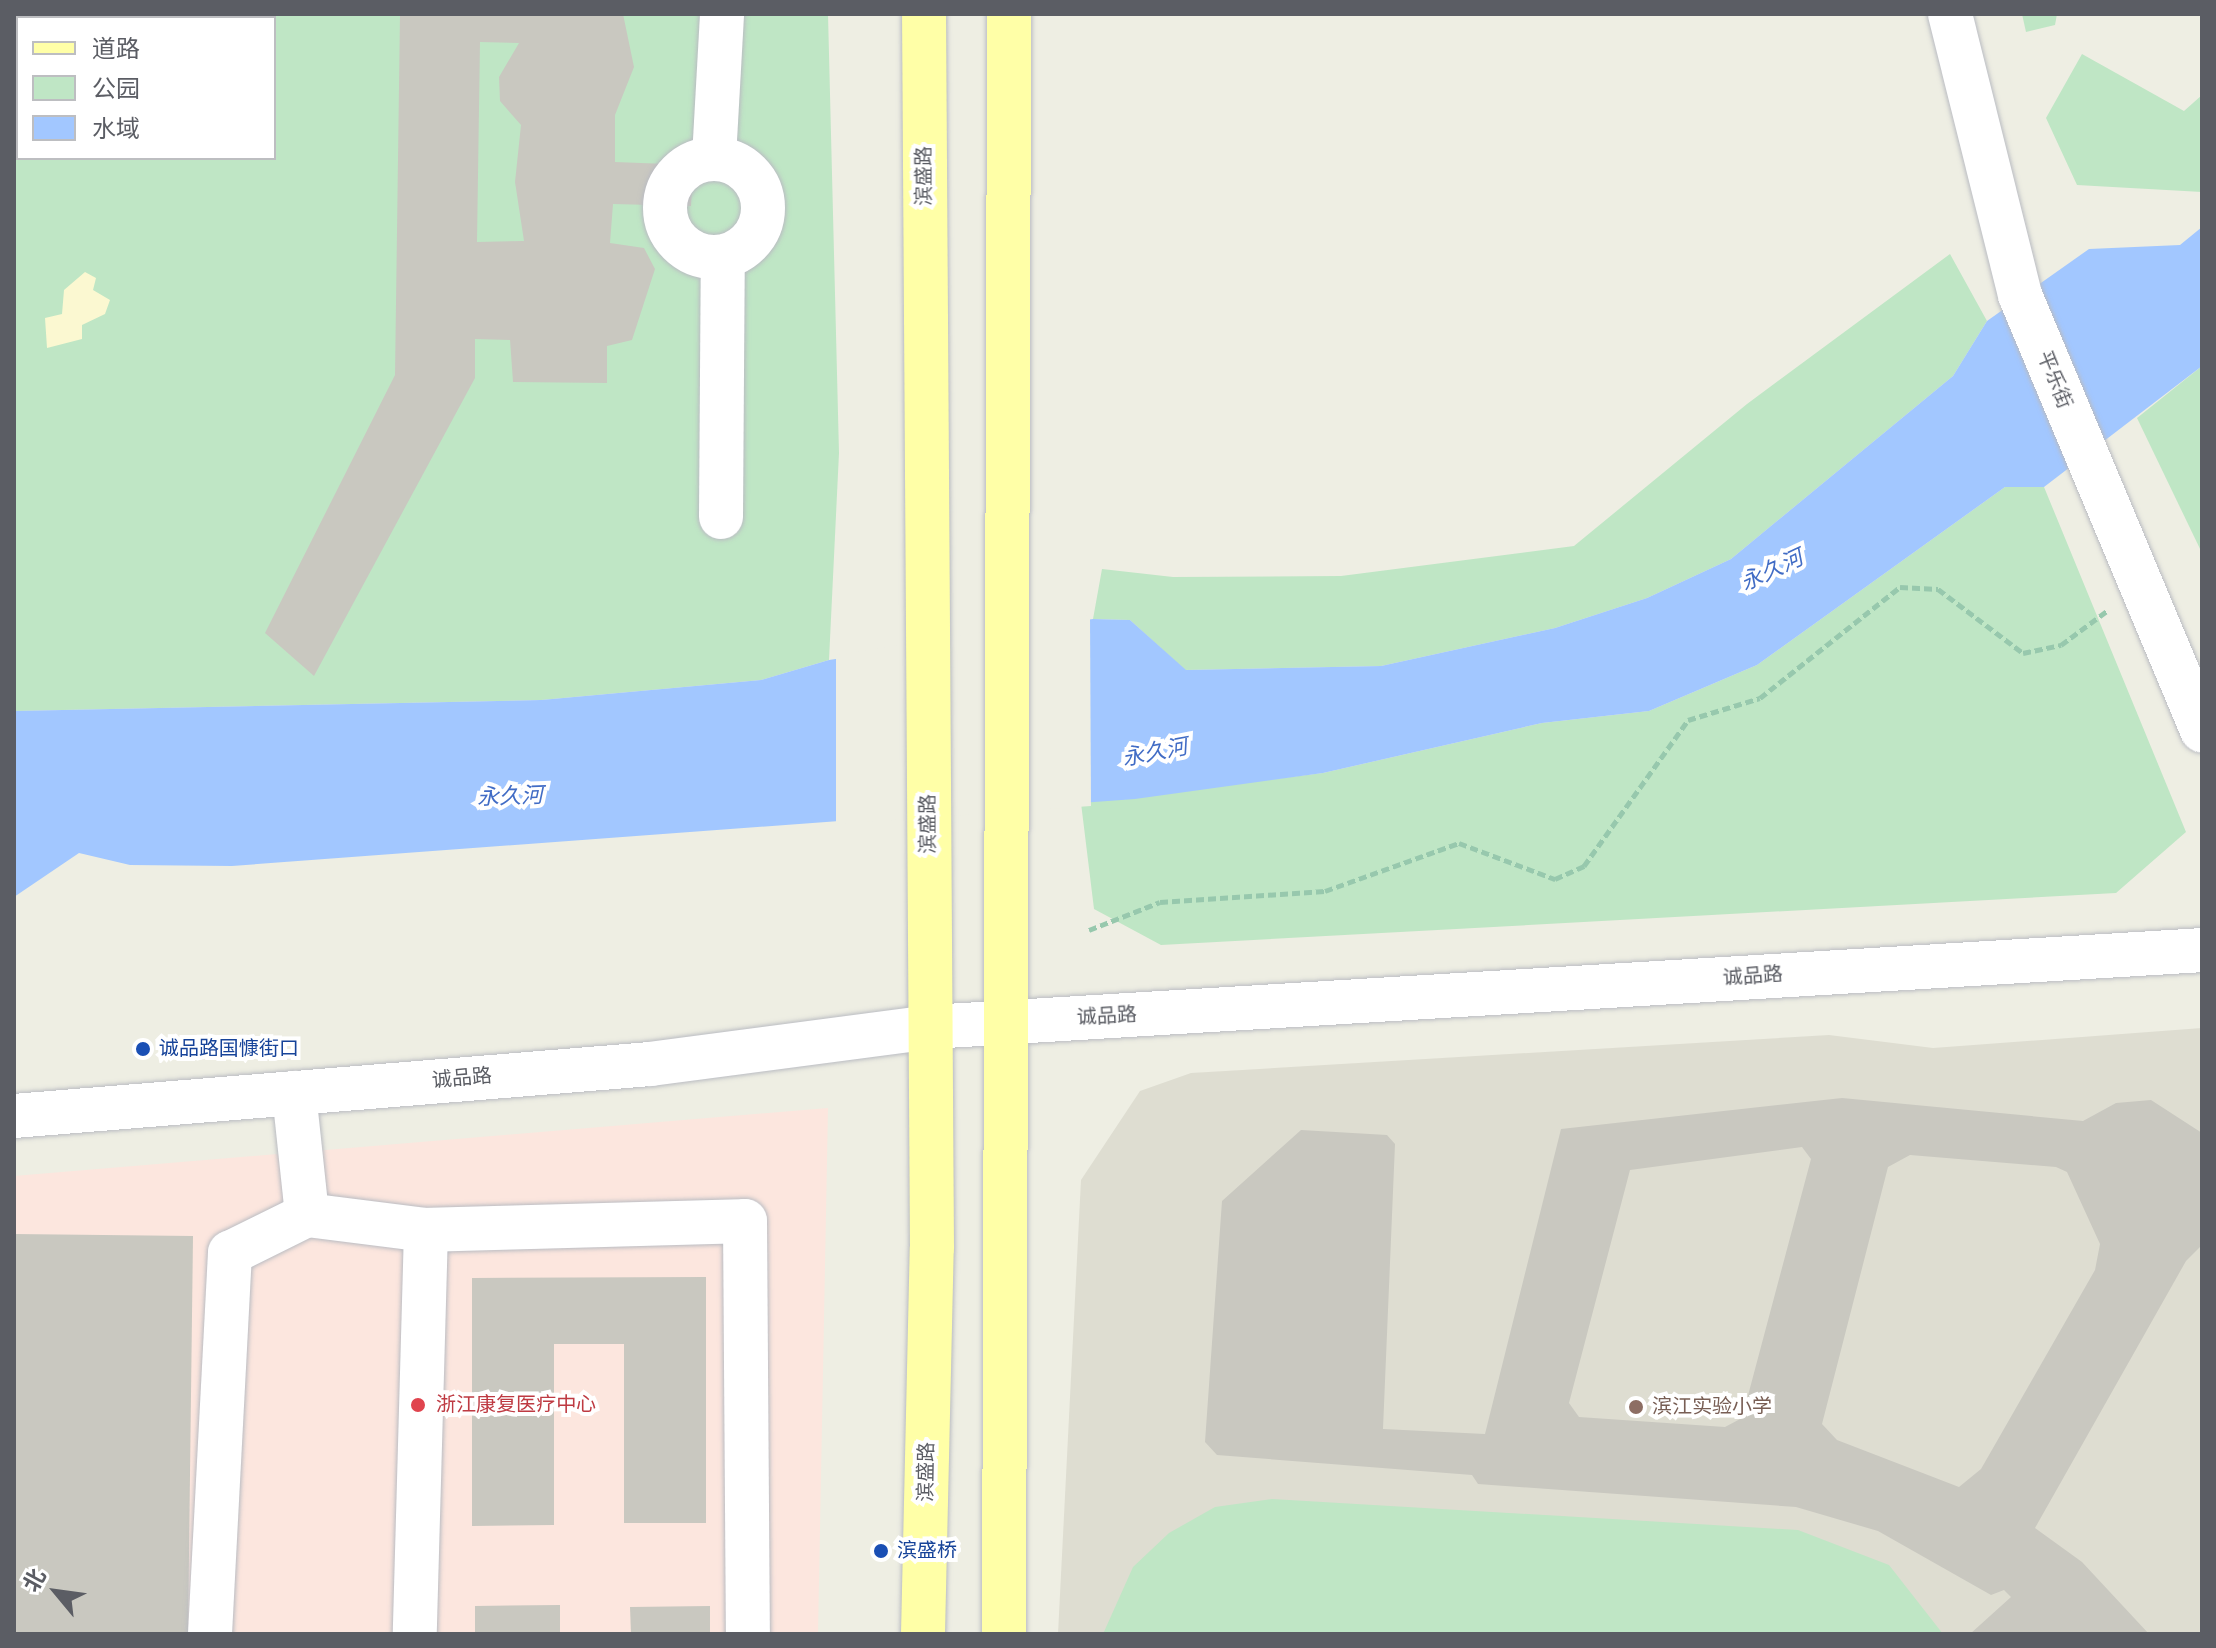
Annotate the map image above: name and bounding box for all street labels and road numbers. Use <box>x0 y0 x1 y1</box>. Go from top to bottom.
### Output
street label: 滨盛路 <box>913 146 937 206</box>
street label: 平乐街 <box>2032 348 2076 412</box>
street label: 滨盛路 <box>917 794 941 854</box>
street label: 诚品路 <box>1722 963 1784 991</box>
street label: 诚品路 <box>1076 1003 1138 1031</box>
street label: 诚品路 <box>431 1064 493 1094</box>
street label: 滨盛路 <box>914 1442 940 1502</box>

